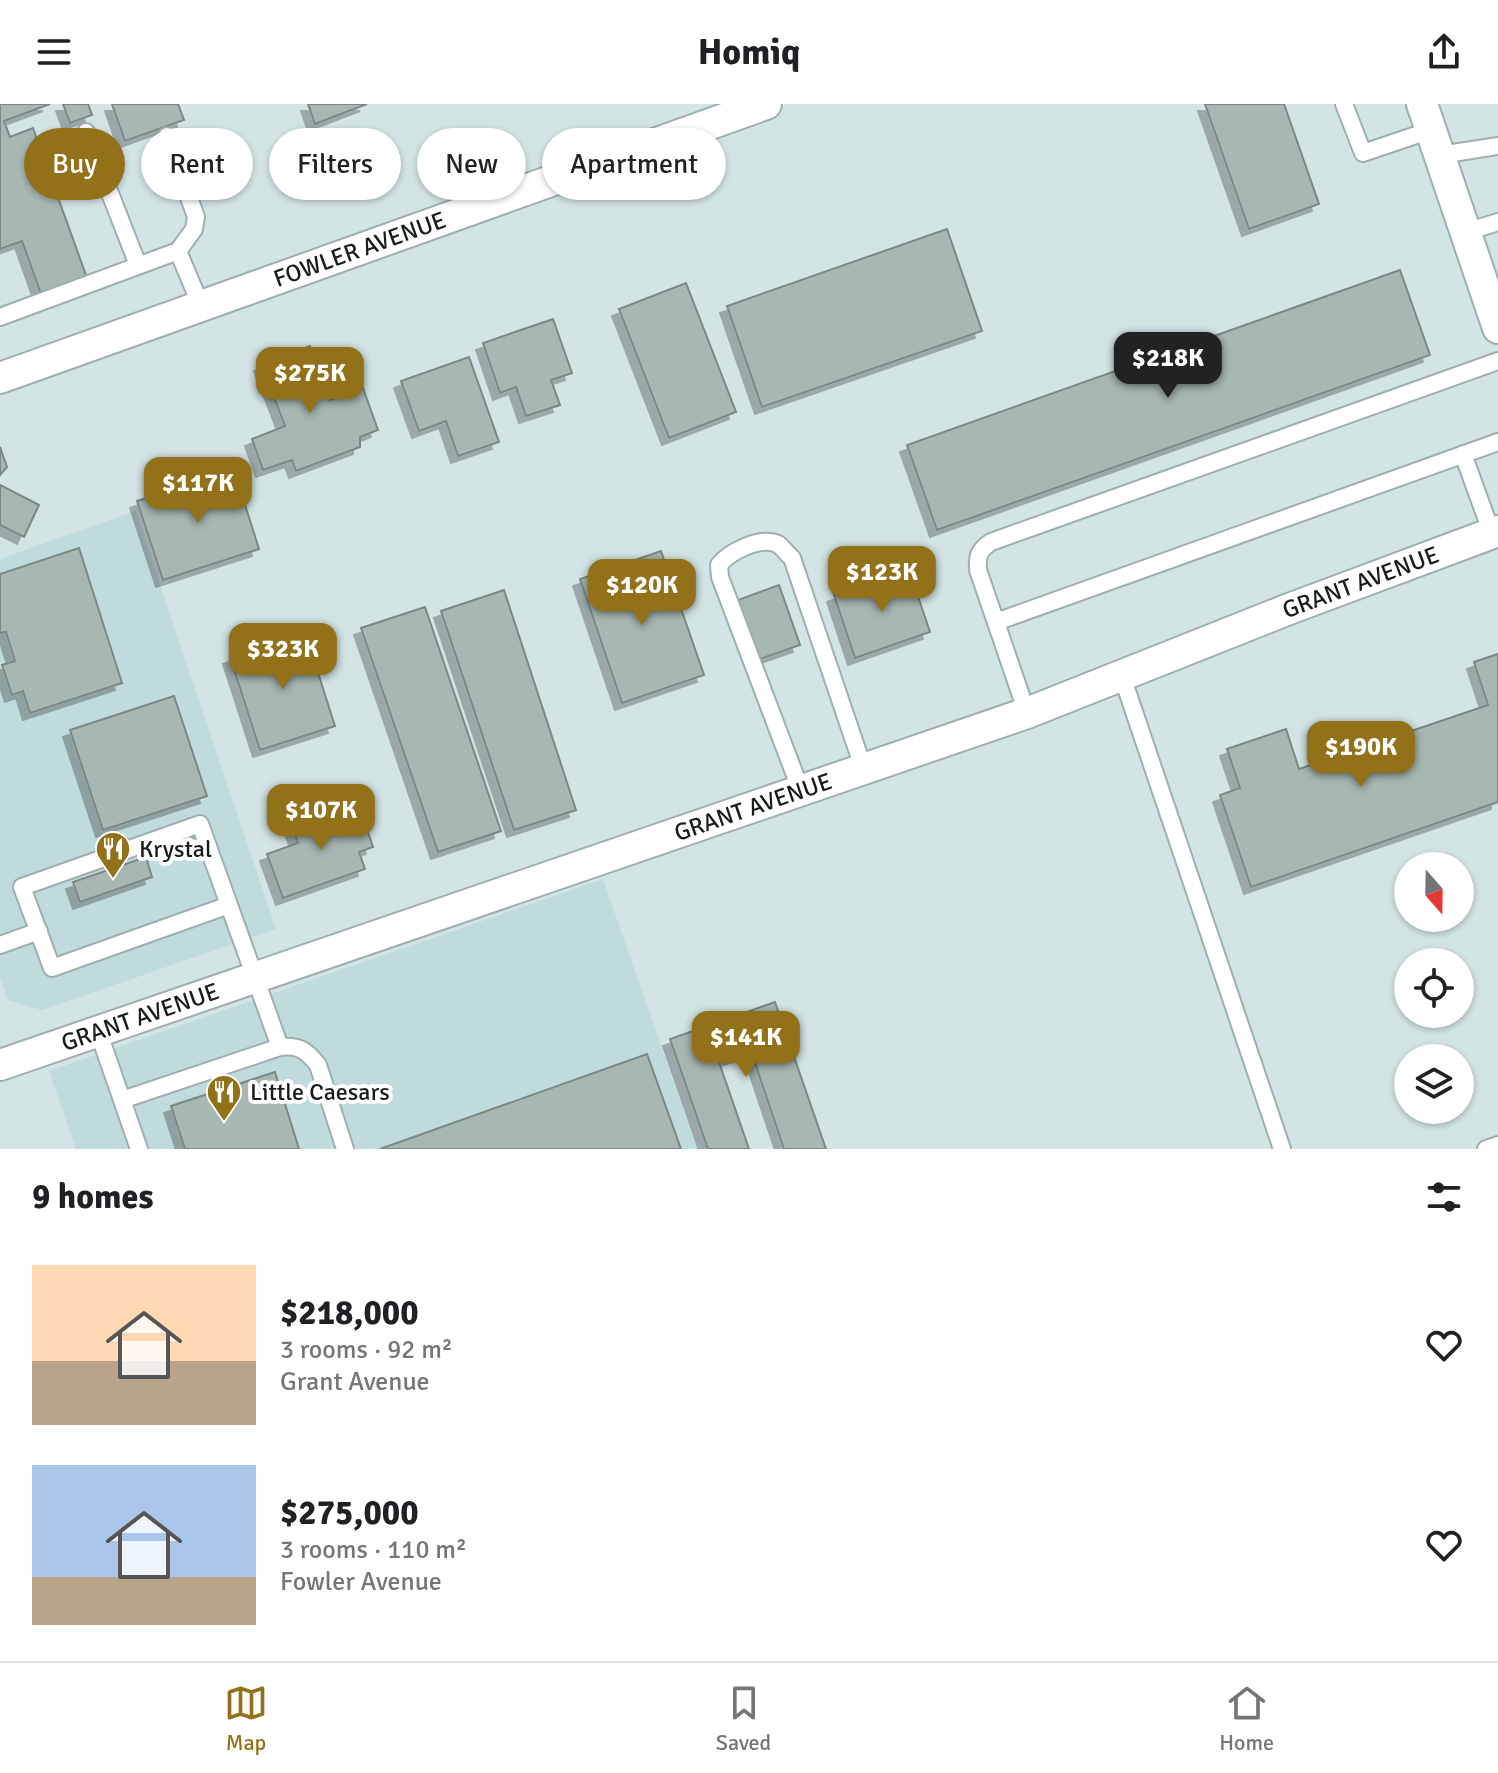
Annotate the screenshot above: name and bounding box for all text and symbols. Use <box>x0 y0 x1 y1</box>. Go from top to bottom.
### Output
icon: menu <box>32 30 76 74</box>
text: Homiq <box>698 30 800 75</box>
icon: share <box>1422 30 1466 74</box>
chip: Buy <box>24 128 125 200</box>
chip: Rent <box>141 128 253 200</box>
chip: Filters <box>269 128 401 200</box>
chip: New <box>417 128 526 200</box>
chip: Apartment <box>542 128 726 200</box>
street label: FOWLER AVENUE <box>269 205 450 294</box>
pin: $218K <box>1112 332 1224 400</box>
text: $218K <box>1132 342 1204 374</box>
pin: $275K <box>254 347 366 415</box>
text: $275K <box>274 357 346 389</box>
pin: $117K <box>142 457 254 525</box>
text: $117K <box>162 467 234 499</box>
street label: GRANT AVENUE <box>1278 539 1443 625</box>
pin: $123K <box>826 546 938 614</box>
text: $123K <box>846 556 918 588</box>
pin: $120K <box>586 559 698 627</box>
text: $120K <box>606 569 678 601</box>
pin: $323K <box>227 623 339 691</box>
text: $323K <box>247 633 319 665</box>
pin: $190K <box>1305 721 1417 789</box>
text: $190K <box>1325 731 1397 763</box>
street label: GRANT AVENUE <box>670 766 836 848</box>
pin: $107K <box>265 784 377 852</box>
text: $107K <box>285 794 357 826</box>
restaurant icon: Krystal <box>94 830 132 880</box>
place label: Krystal <box>139 834 212 864</box>
north arrow <box>1394 852 1474 932</box>
map controls <box>1394 852 1474 1124</box>
button: locate <box>1394 948 1474 1028</box>
street label: GRANT AVENUE <box>57 976 223 1058</box>
pin: $141K <box>690 1011 802 1079</box>
text: $141K <box>710 1021 782 1053</box>
button: layers <box>1394 1044 1474 1124</box>
restaurant icon: Little Caesars <box>205 1073 243 1123</box>
place label: Little Caesars <box>250 1077 390 1107</box>
icon: filters <box>1422 1175 1466 1219</box>
text: 9 homes <box>32 1176 153 1218</box>
text: $218,000 <box>280 1292 419 1334</box>
icon: home <box>96 1297 192 1393</box>
icon: heart <box>1422 1323 1466 1367</box>
text: 3 rooms · 92 m² <box>280 1334 453 1366</box>
text: Grant Avenue <box>280 1366 430 1398</box>
text: $275,000 <box>280 1492 419 1534</box>
icon: home <box>96 1497 192 1593</box>
icon: heart <box>1422 1523 1466 1567</box>
text: 3 rooms · 110 m² <box>280 1534 467 1566</box>
text: Fowler Avenue <box>280 1566 442 1598</box>
tab: Map <box>224 1681 268 1756</box>
tab: Saved <box>716 1681 771 1756</box>
tab: Home <box>1219 1681 1274 1756</box>

